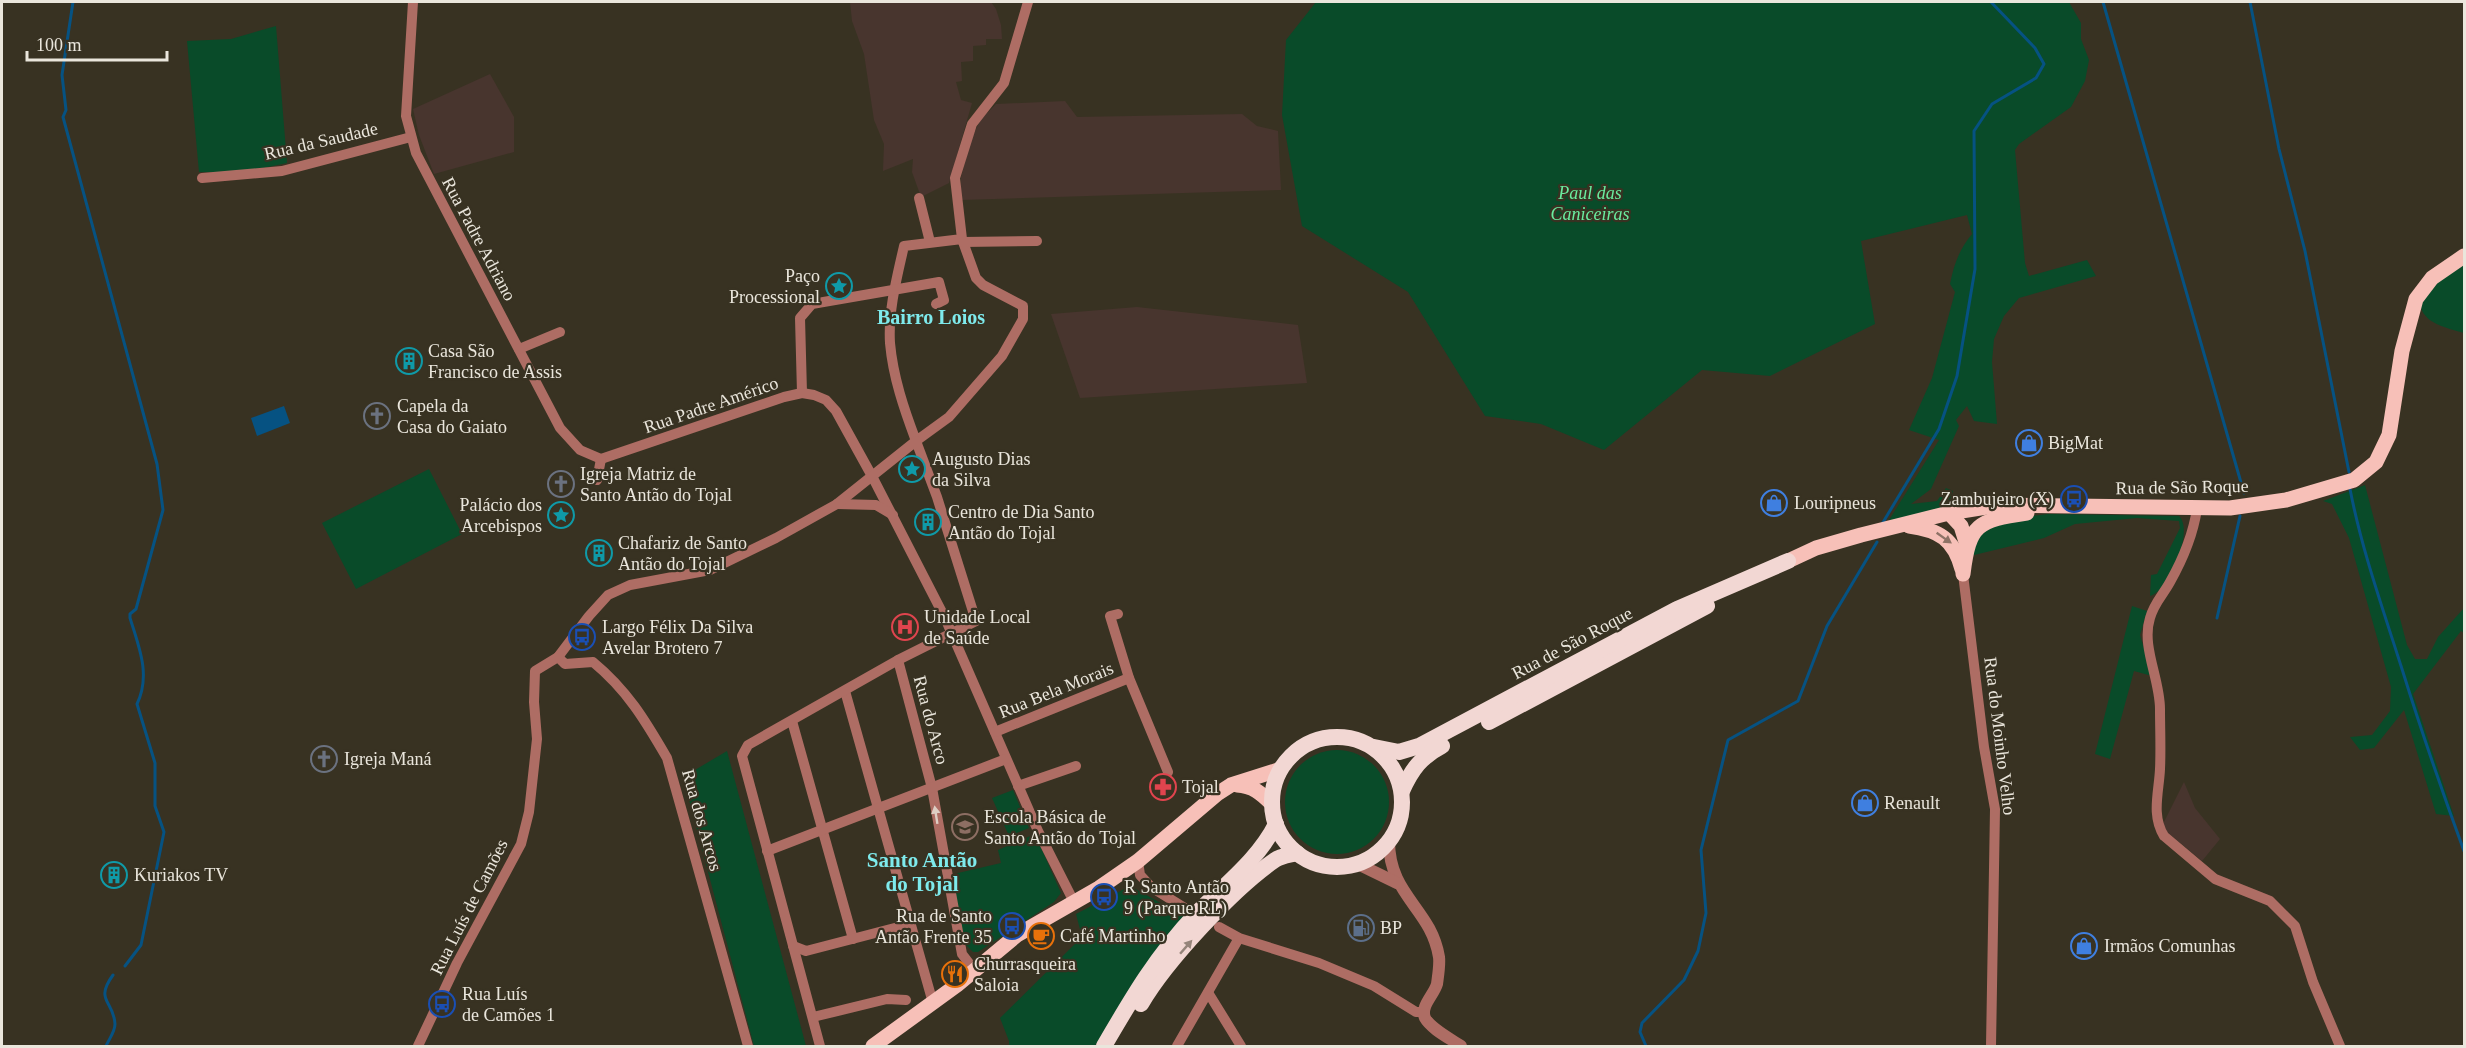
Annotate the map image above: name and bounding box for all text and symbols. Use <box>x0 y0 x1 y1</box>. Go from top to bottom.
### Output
scale bar <box>27 24 166 62</box>
text: 100 m <box>36 35 82 55</box>
street label: Rua da Saudade <box>262 118 380 164</box>
street label: Rua Padre Adriano <box>438 174 520 304</box>
park label: Paul das Caniceiras <box>1551 183 1630 224</box>
place label: Paço Processional <box>729 266 820 307</box>
place icon: Paço Processional <box>824 271 854 301</box>
district label: Bairro Loios <box>877 306 985 328</box>
place label: Casa São Francisco de Assis <box>428 341 562 382</box>
building icon: Casa São Francisco de Assis <box>394 346 424 376</box>
street label: Rua Padre Américo <box>641 373 781 437</box>
place label: Capela da Casa do Gaiato <box>397 396 507 437</box>
church icon: Capela da Casa do Gaiato <box>362 401 392 431</box>
shop icon: BigMat <box>2014 428 2044 458</box>
place label: BigMat <box>2048 433 2103 453</box>
place label: Augusto Dias da Silva <box>932 449 1031 490</box>
place icon: Augusto Dias da Silva <box>897 454 927 484</box>
place label: Igreja Matriz de Santo Antão do Tojal <box>580 464 732 505</box>
church icon: Igreja Matriz de Santo Antão do Tojal <box>546 469 576 499</box>
street label: Rua de São Roque <box>2115 476 2249 498</box>
bus stop icon: Zambujeiro (X) <box>2059 484 2089 514</box>
shop icon: Louripneus <box>1759 488 1789 518</box>
place label: Zambujeiro (X) <box>1941 489 2054 510</box>
place label: Louripneus <box>1794 493 1876 513</box>
place label: Palácio dos Arcebispos <box>460 495 542 536</box>
place icon: Palácio dos Arcebispos <box>546 500 576 530</box>
place label: Centro de Dia Santo Antão do Tojal <box>948 502 1094 543</box>
building icon: Centro de Dia Santo Antão do Tojal <box>913 507 943 537</box>
one-way arrow <box>1935 532 1951 544</box>
place label: Chafariz de Santo Antão do Tojal <box>618 533 747 574</box>
building icon: Chafariz de Santo Antão do Tojal <box>584 538 614 568</box>
street label: Rua de São Roque <box>1508 603 1636 683</box>
place label: Unidade Local de Saúde <box>924 607 1030 648</box>
hospital icon: Unidade Local de Saúde <box>890 612 920 642</box>
place label: Largo Félix Da Silva Avelar Brotero 7 <box>602 617 753 658</box>
bus stop icon: Largo Félix Da Silva Avelar Brotero 7 <box>567 622 597 652</box>
street label: Rua do Moinho Velho <box>1980 656 2020 816</box>
street label: Rua Bela Morais <box>996 658 1116 722</box>
street label: Rua do Arco <box>910 673 952 767</box>
church icon: Igreja Maná <box>309 744 339 774</box>
place label: Igreja Maná <box>344 749 431 769</box>
street label: Rua dos Arcos <box>678 767 726 873</box>
pharmacy icon: Tojal <box>1148 772 1178 802</box>
place label: Tojal <box>1182 777 1219 797</box>
shop icon: Renault <box>1850 788 1880 818</box>
place label: Renault <box>1884 793 1940 813</box>
one-way arrow <box>931 805 940 824</box>
place label: Escola Básica de Santo Antão do Tojal <box>984 807 1136 848</box>
school or university icon: Escola Básica de Santo Antão do Tojal <box>950 812 980 842</box>
street label: Rua Luís de Camões <box>426 836 512 978</box>
district label: Santo Antão do Tojal <box>867 848 977 896</box>
building icon: Kuriakos TV <box>99 860 129 890</box>
place label: Kuriakos TV <box>134 865 228 885</box>
place label: R Santo Antão 9 (Parque RL) <box>1124 877 1229 919</box>
bus stop icon: R Santo Antão 9 (Parque RL) <box>1089 882 1119 912</box>
place label: Rua de Santo Antão Frente 35 <box>875 906 992 947</box>
bus stop icon: Rua de Santo Antão Frente 35 <box>997 911 1027 941</box>
fuel station icon: BP <box>1346 913 1376 943</box>
place label: BP <box>1380 918 1402 938</box>
cafe icon: Café Martinho <box>1026 921 1056 951</box>
place label: Café Martinho <box>1060 926 1165 946</box>
shop icon: Irmãos Comunhas <box>2069 931 2099 961</box>
place label: Irmãos Comunhas <box>2104 936 2235 956</box>
one-way arrow <box>1179 940 1192 955</box>
place label: Churrasqueira Saloia <box>974 954 1076 995</box>
restaurant icon: Churrasqueira Saloia <box>940 959 970 989</box>
place label: Rua Luís de Camões 1 <box>462 984 555 1025</box>
bus stop icon: Rua Luís de Camões 1 <box>427 989 457 1019</box>

